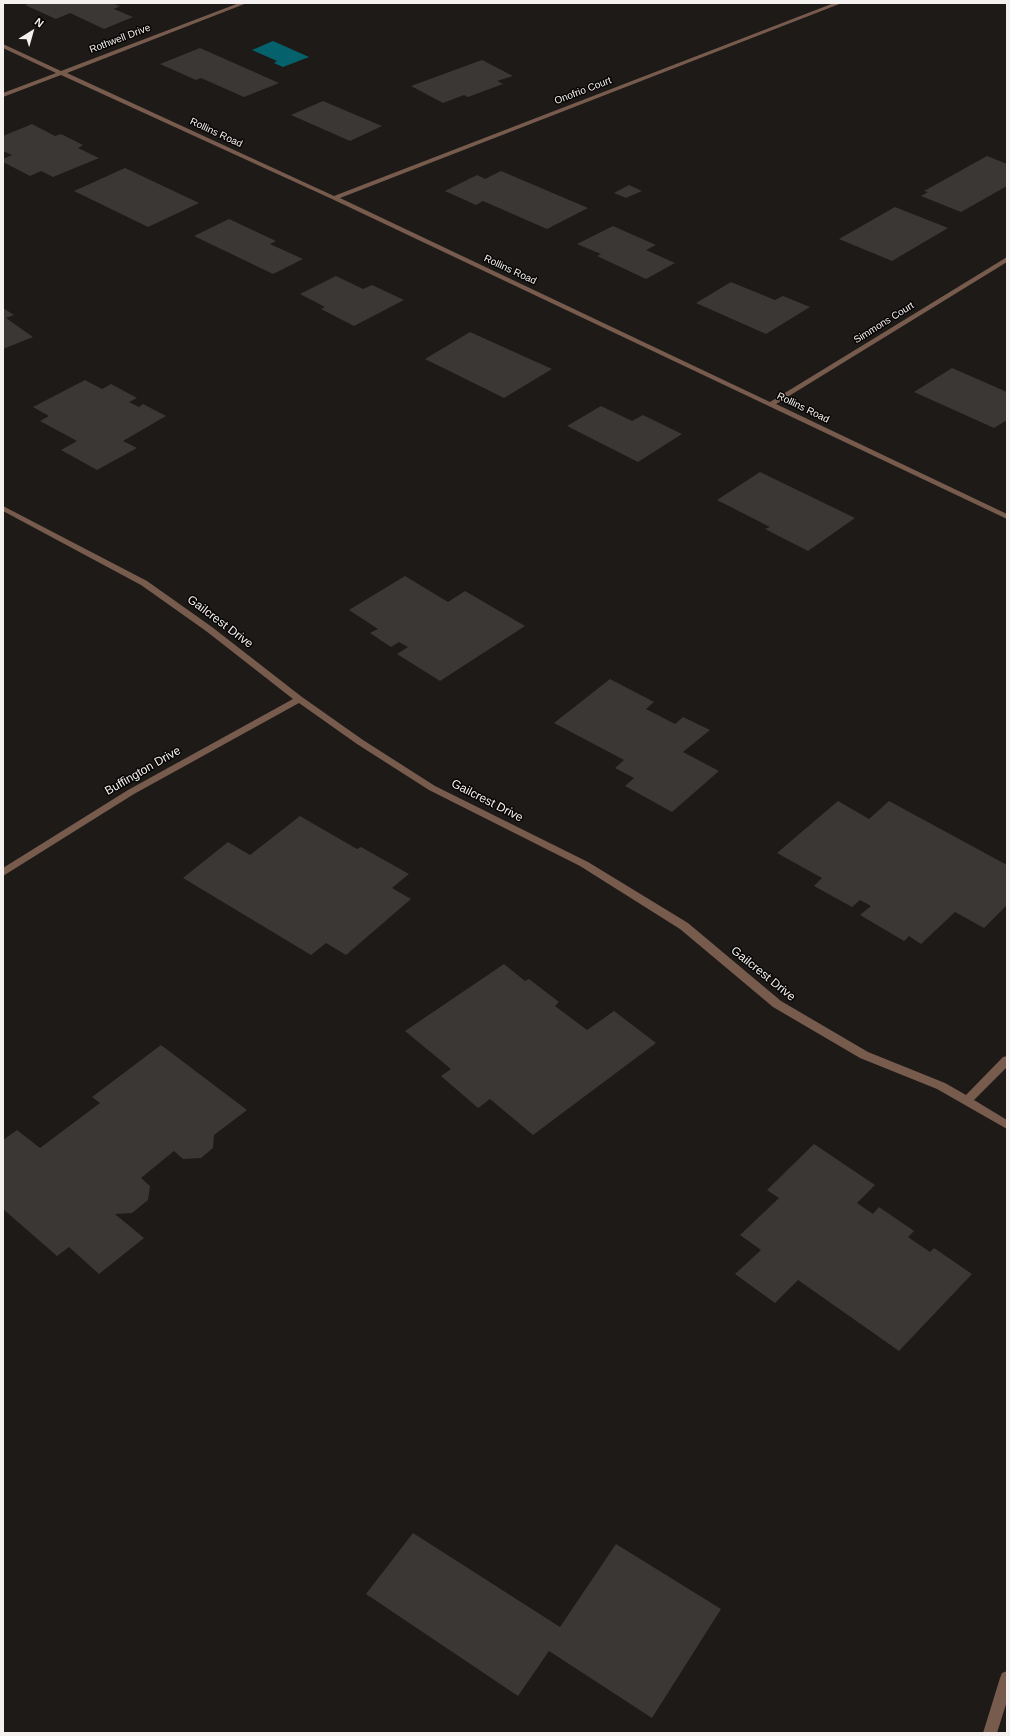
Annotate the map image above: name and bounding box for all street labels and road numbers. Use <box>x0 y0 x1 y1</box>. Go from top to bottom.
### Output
street label: Rothwell Drive <box>88 22 152 56</box>
street label: Onofrio Court <box>553 75 613 107</box>
street label: Rollins Road <box>188 116 244 150</box>
street label: Rollins Road <box>482 253 538 287</box>
street label: Simmons Court <box>852 300 916 346</box>
street label: Rollins Road <box>775 390 831 426</box>
street label: Gailcrest Drive <box>184 593 256 651</box>
street label: Buffington Drive <box>103 743 183 799</box>
street label: Gailcrest Drive <box>449 777 525 825</box>
street label: Gailcrest Drive <box>728 944 798 1004</box>

